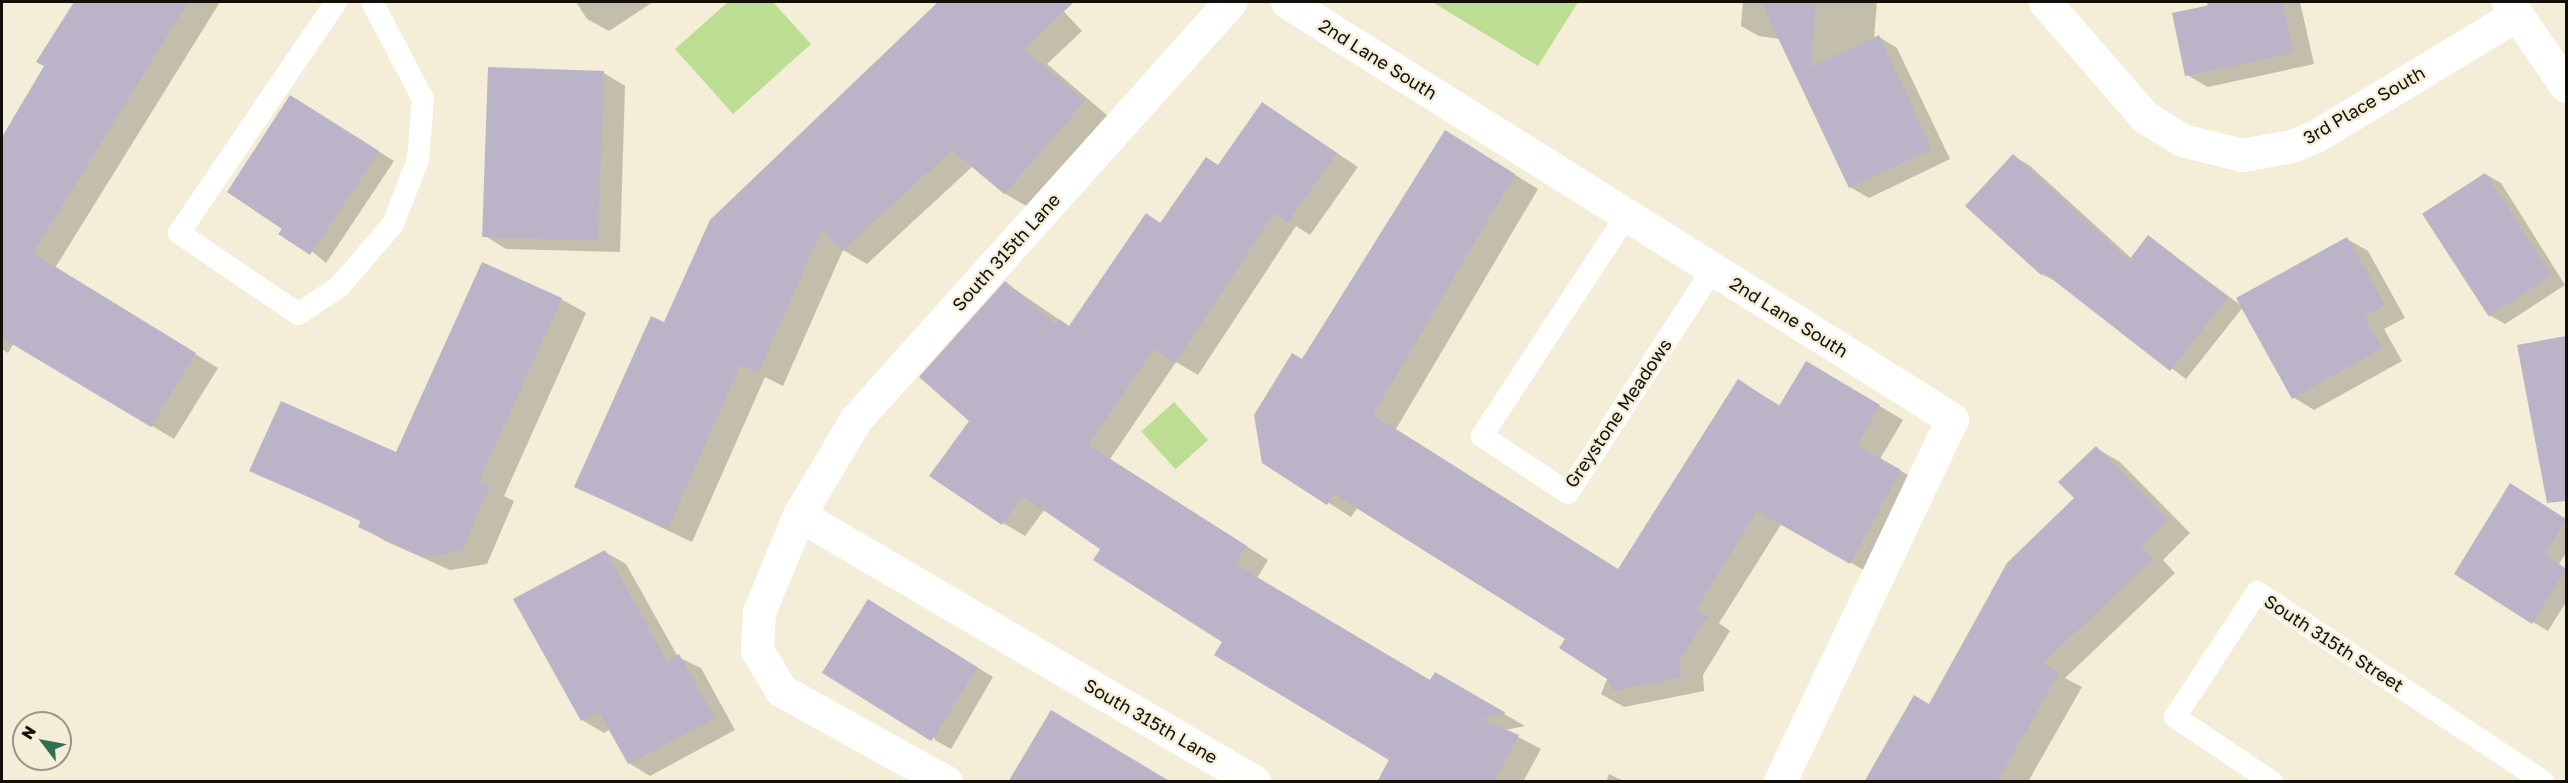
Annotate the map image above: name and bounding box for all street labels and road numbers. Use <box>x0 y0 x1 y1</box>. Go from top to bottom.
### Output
street label: 2nd Lane South <box>1315 14 1441 104</box>
street label: 3rd Place South <box>2299 61 2429 149</box>
street label: South 315th Lane <box>948 189 1064 315</box>
street label: 2nd Lane South <box>1726 272 1852 362</box>
street label: Greystone Meadows <box>1560 334 1676 492</box>
street label: South 315th Street <box>2260 590 2408 696</box>
street label: South 315th Lane <box>1080 674 1222 768</box>

